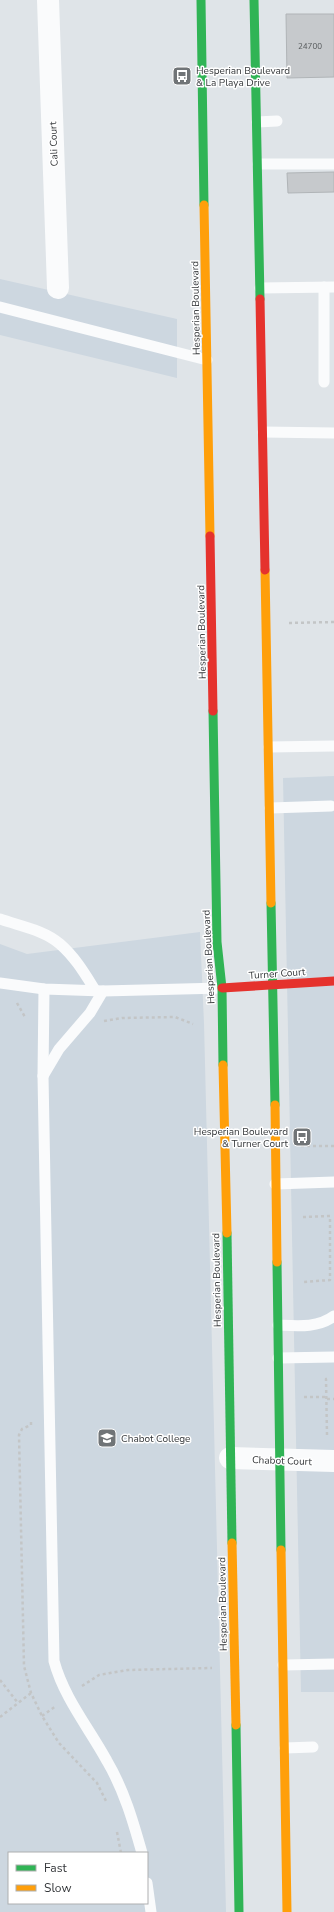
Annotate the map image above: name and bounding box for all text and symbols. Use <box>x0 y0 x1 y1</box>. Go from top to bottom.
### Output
house number: 24700 <box>298 41 322 52</box>
place label: Hesperian Boulevard & La Playa Drive <box>196 64 290 90</box>
bus stop icon: Hesperian Boulevard & La Playa Drive <box>171 65 193 87</box>
street label: Cali Court <box>46 121 62 167</box>
street label: Hesperian Boulevard <box>188 261 204 355</box>
street label: Hesperian Boulevard <box>194 585 210 679</box>
street label: Hesperian Boulevard <box>200 909 218 1004</box>
street label: Turner Court <box>248 965 306 983</box>
place label: Hesperian Boulevard & Turner Court <box>194 1125 288 1151</box>
bus stop icon: Hesperian Boulevard & Turner Court <box>291 1126 313 1148</box>
street label: Hesperian Boulevard <box>209 1233 225 1327</box>
school or university icon: Chabot College <box>96 1427 118 1449</box>
place label: Chabot College <box>121 1432 190 1446</box>
street label: Chabot Court <box>252 1453 313 1469</box>
street label: Hesperian Boulevard <box>215 1557 231 1651</box>
legend <box>8 1852 148 1904</box>
text: Fast <box>44 1860 67 1876</box>
text: Slow <box>44 1880 72 1896</box>

